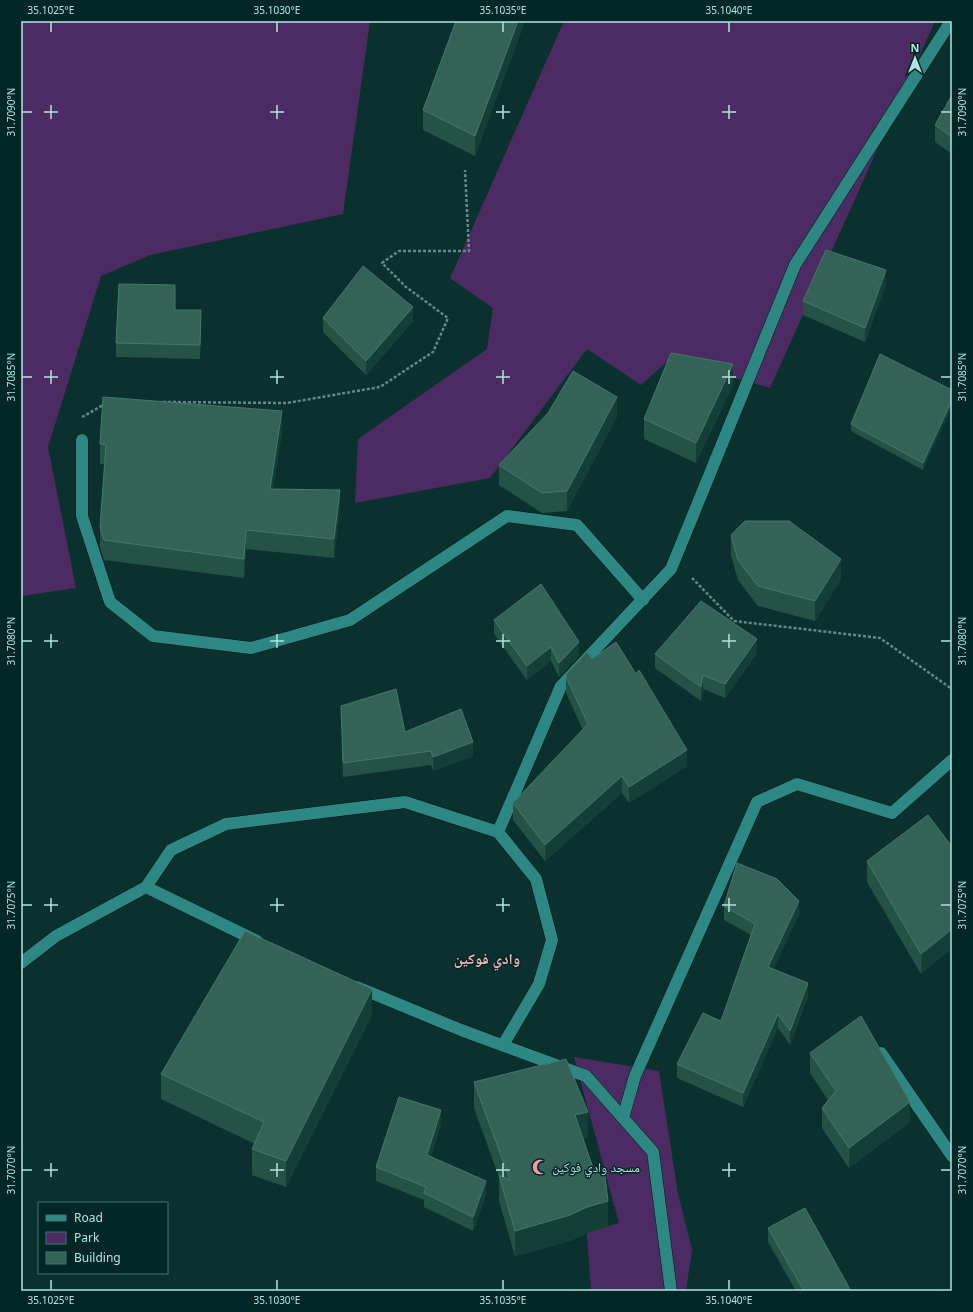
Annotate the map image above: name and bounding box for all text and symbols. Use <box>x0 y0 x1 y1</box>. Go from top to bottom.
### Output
text: 35.1025°E <box>28 3 74 17</box>
text: 35.1030°E <box>254 3 300 17</box>
text: 35.1035°E <box>480 3 526 17</box>
text: 35.1040°E <box>706 3 752 17</box>
north arrow <box>895 38 935 78</box>
text: N <box>911 40 919 55</box>
text: 31.7090°N <box>4 88 18 136</box>
text: 31.7090°N <box>955 88 969 136</box>
text: 31.7085°N <box>4 353 18 401</box>
text: 31.7085°N <box>955 353 969 401</box>
text: 31.7080°N <box>4 617 18 665</box>
text: 31.7080°N <box>955 617 969 665</box>
text: 31.7075°N <box>4 881 18 929</box>
text: 31.7075°N <box>955 881 969 929</box>
district label: وادي فوكين <box>454 948 520 971</box>
text: 31.7070°N <box>4 1146 18 1194</box>
text: 31.7070°N <box>955 1146 969 1194</box>
mosque icon: مسجد وادي فوكين <box>531 1158 549 1176</box>
place label: مسجد وادي فوكين <box>552 1158 640 1178</box>
legend <box>38 1202 168 1274</box>
text: Road <box>74 1209 103 1226</box>
text: Park <box>74 1229 100 1246</box>
text: Building <box>74 1249 121 1266</box>
text: 35.1025°E <box>28 1293 74 1307</box>
text: 35.1030°E <box>254 1293 300 1307</box>
text: 35.1035°E <box>480 1293 526 1307</box>
text: 35.1040°E <box>706 1293 752 1307</box>

